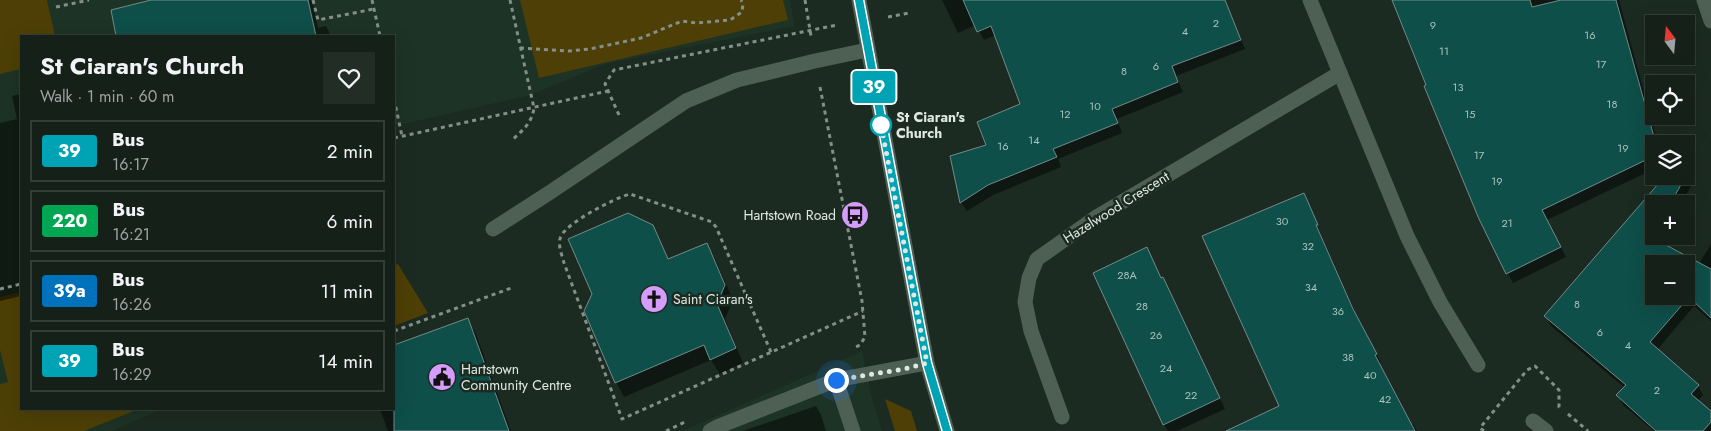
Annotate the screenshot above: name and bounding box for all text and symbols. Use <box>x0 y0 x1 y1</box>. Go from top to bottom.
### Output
house number: 2 <box>1213 15 1219 31</box>
north arrow <box>1645 15 1695 65</box>
map controls <box>1645 15 1695 305</box>
house number: 9 <box>1430 17 1436 33</box>
house number: 4 <box>1182 23 1189 39</box>
house number: 16 <box>1584 27 1596 43</box>
house number: 11 <box>1439 43 1449 59</box>
text: St Ciaran's Church <box>40 48 245 83</box>
button: heart <box>323 52 375 104</box>
house number: 17 <box>1596 56 1607 72</box>
house number: 6 <box>1153 58 1159 74</box>
house number: 8 <box>1121 63 1127 79</box>
line badge: 39 <box>852 71 896 103</box>
text: 39 <box>862 74 886 100</box>
button: locate <box>1645 75 1695 125</box>
house number: 13 <box>1453 79 1463 95</box>
text: Walk · 1 min · 60 m <box>40 85 175 108</box>
house number: 18 <box>1607 96 1617 112</box>
house number: 10 <box>1089 98 1101 114</box>
house number: 12 <box>1059 106 1071 122</box>
house number: 15 <box>1464 106 1476 122</box>
place label: St Ciaran's Church <box>896 107 965 143</box>
marker: St Ciaran's Church <box>870 114 892 136</box>
text: Bus <box>112 126 144 153</box>
house number: 14 <box>1028 132 1040 148</box>
button: layers <box>1645 135 1695 185</box>
text: 39 <box>58 138 81 164</box>
text: 2 min <box>327 138 373 165</box>
house number: 16 <box>997 138 1009 154</box>
house number: 19 <box>1617 140 1629 156</box>
house number: 17 <box>1474 147 1485 163</box>
text: 16:17 <box>112 153 149 176</box>
street label: Hazelwood Crescent <box>1059 166 1173 248</box>
house number: 19 <box>1491 173 1503 189</box>
button: + <box>1645 195 1695 245</box>
text: Bus <box>113 196 145 223</box>
bus stop icon: Hartstown Road <box>840 200 870 230</box>
place label: Hartstown Road <box>743 205 836 225</box>
text: 220 <box>52 208 88 234</box>
text: 6 min <box>327 208 373 235</box>
house number: 30 <box>1276 213 1289 229</box>
house number: 21 <box>1501 215 1513 231</box>
text: 16:21 <box>113 223 150 246</box>
house number: 32 <box>1302 238 1314 254</box>
button: − <box>1645 255 1695 305</box>
text: Bus <box>112 266 144 293</box>
house number: 28A <box>1117 267 1137 283</box>
text: 39a <box>53 278 86 304</box>
text: 11 min <box>320 278 373 305</box>
house number: 34 <box>1305 279 1318 295</box>
church icon: Saint Ciaran's <box>639 284 669 314</box>
place label: Saint Ciaran's <box>673 289 753 309</box>
text: 16:26 <box>112 293 152 316</box>
house number: 8 <box>1574 296 1580 312</box>
house number: 28 <box>1136 298 1148 314</box>
house number: 36 <box>1332 303 1344 319</box>
house number: 6 <box>1597 324 1603 340</box>
house number: 26 <box>1150 327 1162 343</box>
text: Bus <box>112 336 144 363</box>
house number: 4 <box>1625 337 1632 353</box>
text: 39 <box>58 348 81 374</box>
text: 14 min <box>318 348 373 375</box>
house number: 38 <box>1342 349 1354 365</box>
place label: Hartstown Community Centre <box>461 359 571 395</box>
house number: 24 <box>1160 360 1173 376</box>
public building icon: Hartstown Community Centre <box>427 362 457 392</box>
text: 16:29 <box>112 363 152 386</box>
house number: 40 <box>1363 367 1377 383</box>
your location <box>824 368 849 393</box>
house number: 2 <box>1654 382 1660 398</box>
house number: 22 <box>1185 387 1197 403</box>
house number: 42 <box>1379 391 1391 407</box>

